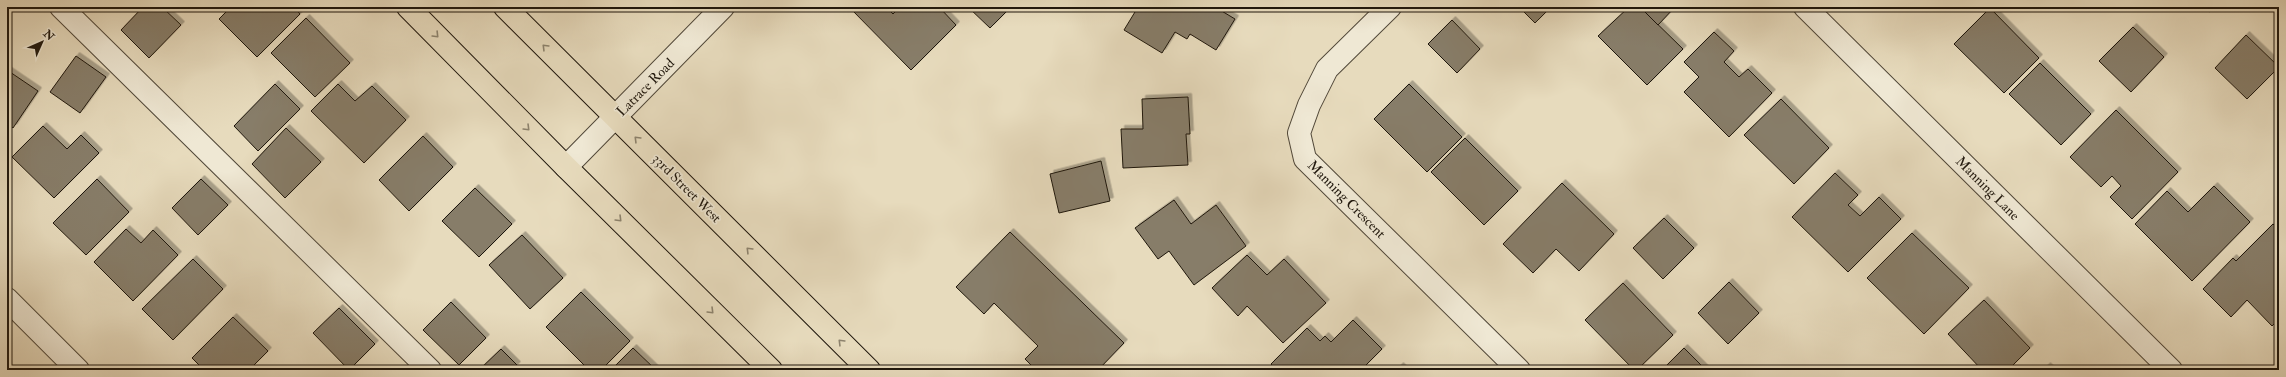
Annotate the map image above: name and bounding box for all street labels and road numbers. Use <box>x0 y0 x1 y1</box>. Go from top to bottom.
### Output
street label: Latrace Road <box>613 55 678 120</box>
street label: 33rd Street West <box>649 150 725 227</box>
street label: Manning Lane <box>1952 153 2023 224</box>
street label: Manning Crescent <box>1304 157 1390 242</box>

